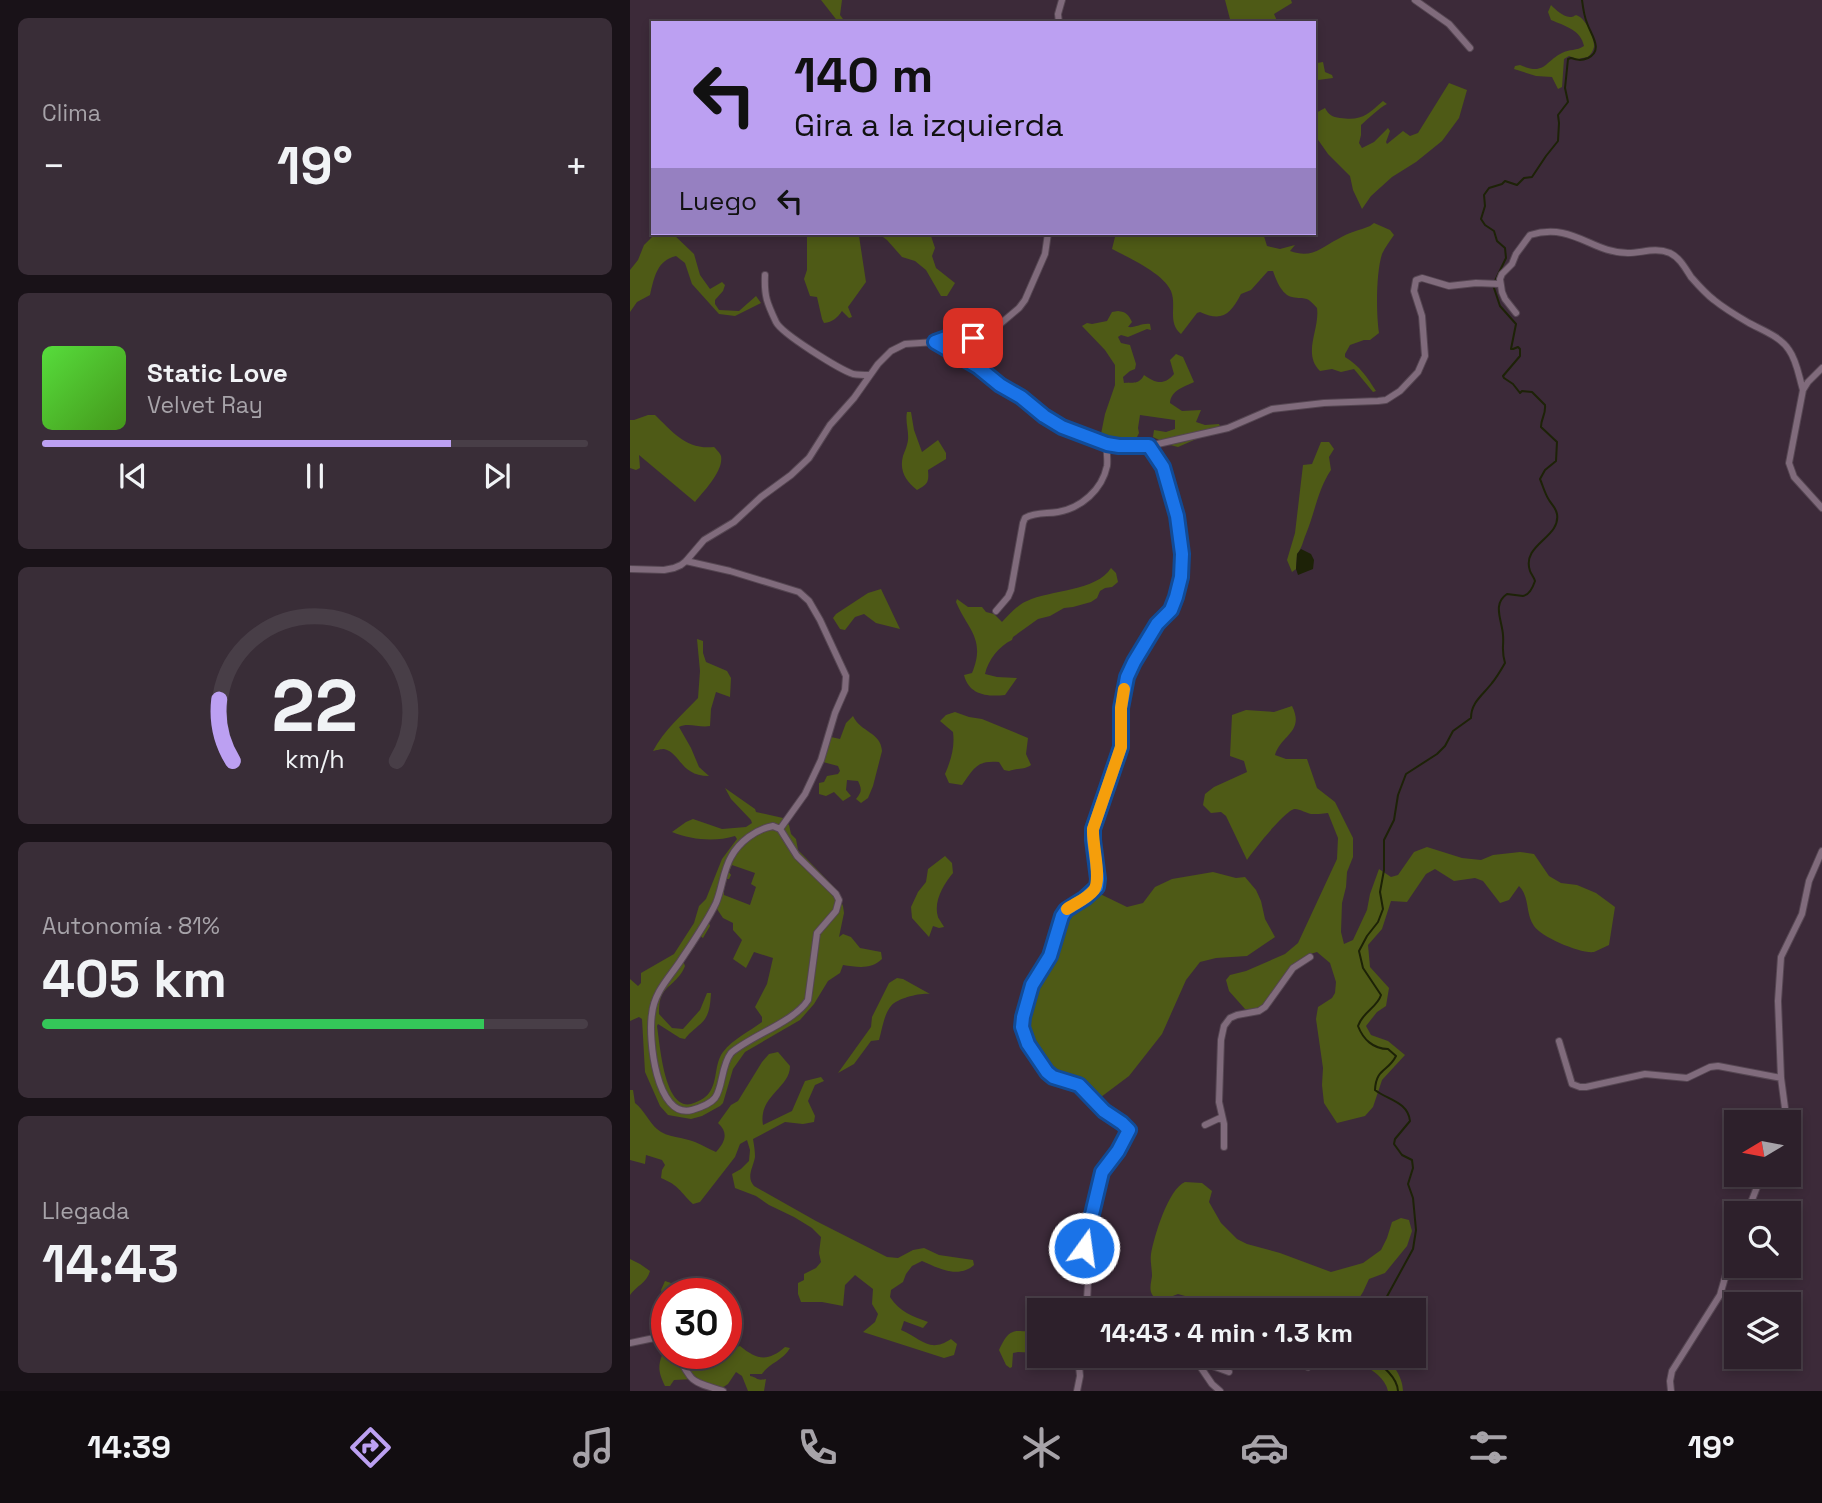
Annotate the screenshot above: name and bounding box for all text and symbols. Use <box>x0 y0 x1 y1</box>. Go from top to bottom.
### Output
text: 140 m <box>794 44 933 106</box>
icon: left <box>679 49 770 140</box>
text: Clima <box>42 98 101 128</box>
text: Gira a la izquierda <box>794 105 1064 145</box>
text: 19° <box>277 133 353 199</box>
text: − <box>42 142 66 190</box>
text: + <box>564 142 588 190</box>
icon: left <box>771 182 809 220</box>
text: Luego <box>679 184 757 218</box>
pin <box>943 308 1003 368</box>
icon: arrive <box>954 319 992 357</box>
text: Static Love <box>147 356 288 390</box>
text: Velvet Ray <box>147 390 263 420</box>
icon: previous <box>114 457 152 495</box>
icon: pause <box>296 457 334 495</box>
icon: next <box>478 457 516 495</box>
text: 22 <box>272 660 358 753</box>
text: km/h <box>285 743 345 775</box>
text: Autonomía · 81% <box>42 911 220 941</box>
text: 405 km <box>42 946 227 1012</box>
north arrow <box>1724 1110 1801 1186</box>
map controls <box>1724 1110 1801 1369</box>
text: Llegada <box>42 1196 130 1226</box>
button: search <box>1724 1201 1801 1278</box>
position arrow <box>1047 1211 1121 1285</box>
text: 14:43 <box>42 1231 179 1297</box>
speed limit sign: 30 <box>651 1278 742 1369</box>
button: layers <box>1724 1292 1801 1369</box>
text: 14:43 · 4 min · 1.3 km <box>1100 1316 1353 1350</box>
icon: directions <box>346 1423 395 1472</box>
icon: music <box>569 1423 618 1472</box>
icon: phone <box>793 1423 842 1472</box>
icon: climate <box>1017 1423 1066 1472</box>
icon: car <box>1240 1423 1289 1472</box>
icon: filters <box>1464 1423 1513 1472</box>
text: 14:39 <box>87 1427 171 1467</box>
text: 19° <box>1688 1427 1735 1467</box>

